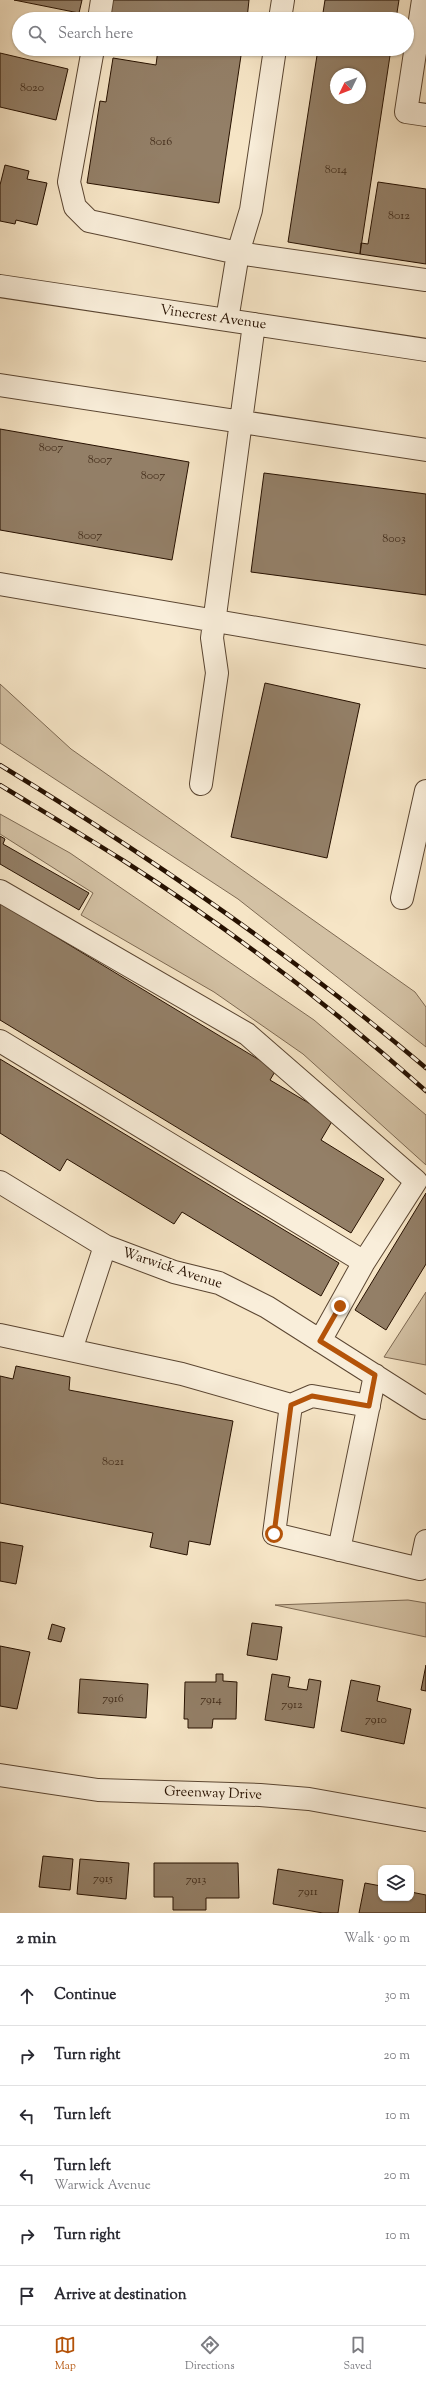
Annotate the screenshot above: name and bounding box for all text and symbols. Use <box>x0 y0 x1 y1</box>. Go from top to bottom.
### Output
search box <box>12 12 414 56</box>
icon: search <box>26 23 48 45</box>
text: Search here <box>58 24 133 45</box>
north arrow <box>330 68 366 104</box>
house number: 8020 <box>20 79 44 97</box>
house number: 8016 <box>150 133 172 151</box>
house number: 8014 <box>325 161 347 179</box>
house number: 8012 <box>388 207 410 225</box>
street label: Vinecrest Avenue <box>158 301 268 335</box>
house number: 8007 <box>39 439 63 457</box>
house number: 8007 <box>88 451 112 469</box>
house number: 8007 <box>141 467 165 485</box>
house number: 8007 <box>78 527 102 545</box>
house number: 8003 <box>382 530 406 548</box>
street label: Warwick Avenue <box>119 1243 225 1295</box>
route end <box>331 1297 349 1315</box>
house number: 8021 <box>102 1453 124 1471</box>
route start <box>265 1525 283 1543</box>
house number: 7916 <box>102 1690 124 1708</box>
house number: 7914 <box>200 1691 222 1709</box>
house number: 7912 <box>281 1696 303 1714</box>
house number: 7910 <box>365 1711 387 1729</box>
street label: Greenway Drive <box>164 1782 262 1806</box>
map controls <box>378 1865 414 1901</box>
button: layers <box>378 1865 414 1901</box>
house number: 7915 <box>93 1870 113 1888</box>
house number: 7913 <box>186 1871 206 1889</box>
house number: 7911 <box>298 1883 318 1901</box>
text: 2 min <box>16 1927 57 1951</box>
text: Walk · 90 m <box>344 1930 410 1948</box>
icon: ahead <box>16 1985 38 2007</box>
text: Continue <box>54 1985 116 2006</box>
text: 30 m <box>384 1987 410 2005</box>
icon: right <box>16 2045 38 2067</box>
text: Turn right <box>54 2045 120 2066</box>
text: 20 m <box>384 2047 410 2065</box>
icon: left <box>16 2105 38 2127</box>
text: Turn left <box>54 2105 111 2126</box>
text: 10 m <box>385 2107 410 2125</box>
text: Turn left <box>54 2156 111 2177</box>
icon: left <box>16 2165 38 2187</box>
text: 20 m <box>384 2167 410 2185</box>
text: Warwick Avenue <box>54 2177 151 2195</box>
icon: right <box>16 2225 38 2247</box>
text: Turn right <box>54 2225 120 2246</box>
text: 10 m <box>385 2227 410 2245</box>
icon: arrive <box>16 2285 38 2307</box>
text: Arrive at destination <box>54 2285 187 2306</box>
tab: Map <box>54 2334 76 2374</box>
tab: Directions <box>185 2334 235 2374</box>
tab: Saved <box>343 2334 372 2374</box>

